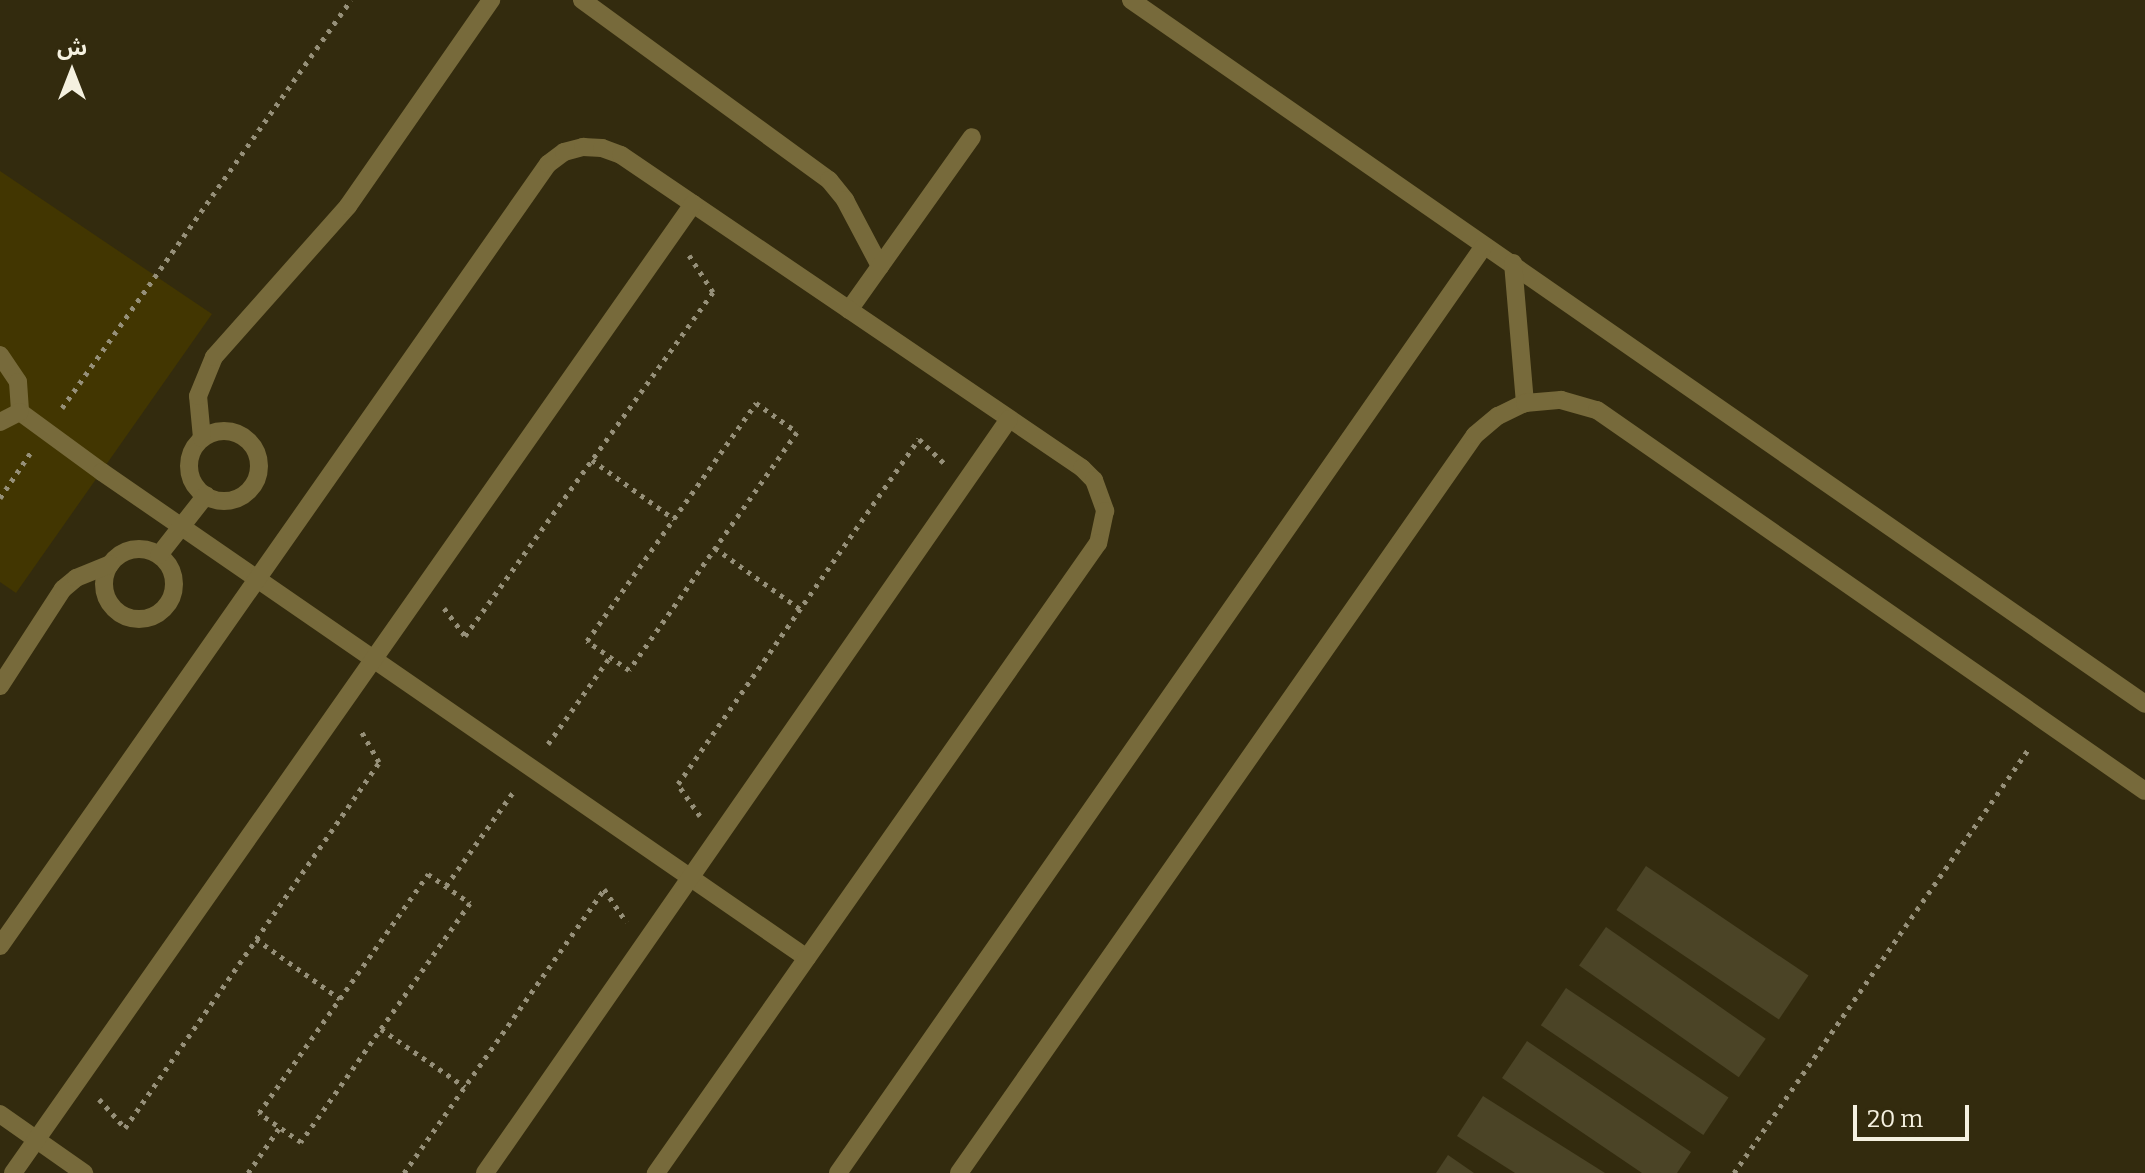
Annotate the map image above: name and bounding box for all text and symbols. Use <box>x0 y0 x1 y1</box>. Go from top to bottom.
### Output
north arrow <box>32 32 112 112</box>
text: ش <box>57 34 87 61</box>
scale bar <box>1857 1089 1973 1139</box>
text: 20 m <box>1867 1105 1923 1133</box>

